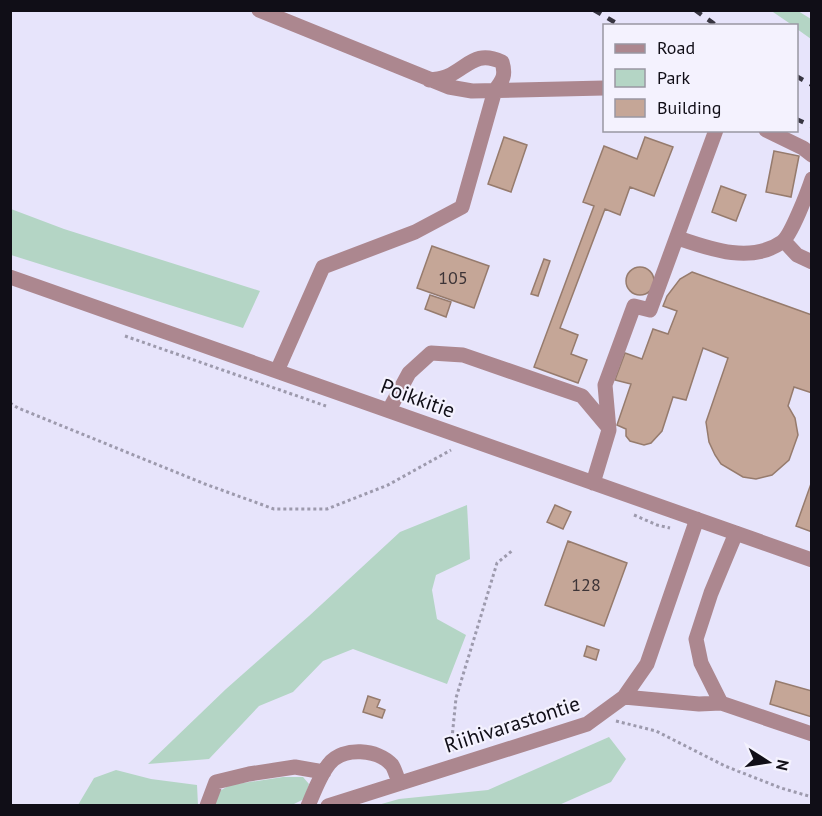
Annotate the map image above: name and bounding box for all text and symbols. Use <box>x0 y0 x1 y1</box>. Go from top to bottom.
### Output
legend <box>603 24 798 132</box>
text: Road <box>657 36 695 59</box>
text: Park <box>657 66 690 89</box>
text: Building <box>657 96 721 119</box>
house number: 105 <box>438 266 468 289</box>
street label: Poikkitie <box>377 372 459 424</box>
house number: 128 <box>571 573 601 596</box>
street label: Riihivarastontie <box>441 689 583 759</box>
north arrow <box>738 732 798 792</box>
text: N <box>772 758 794 772</box>

